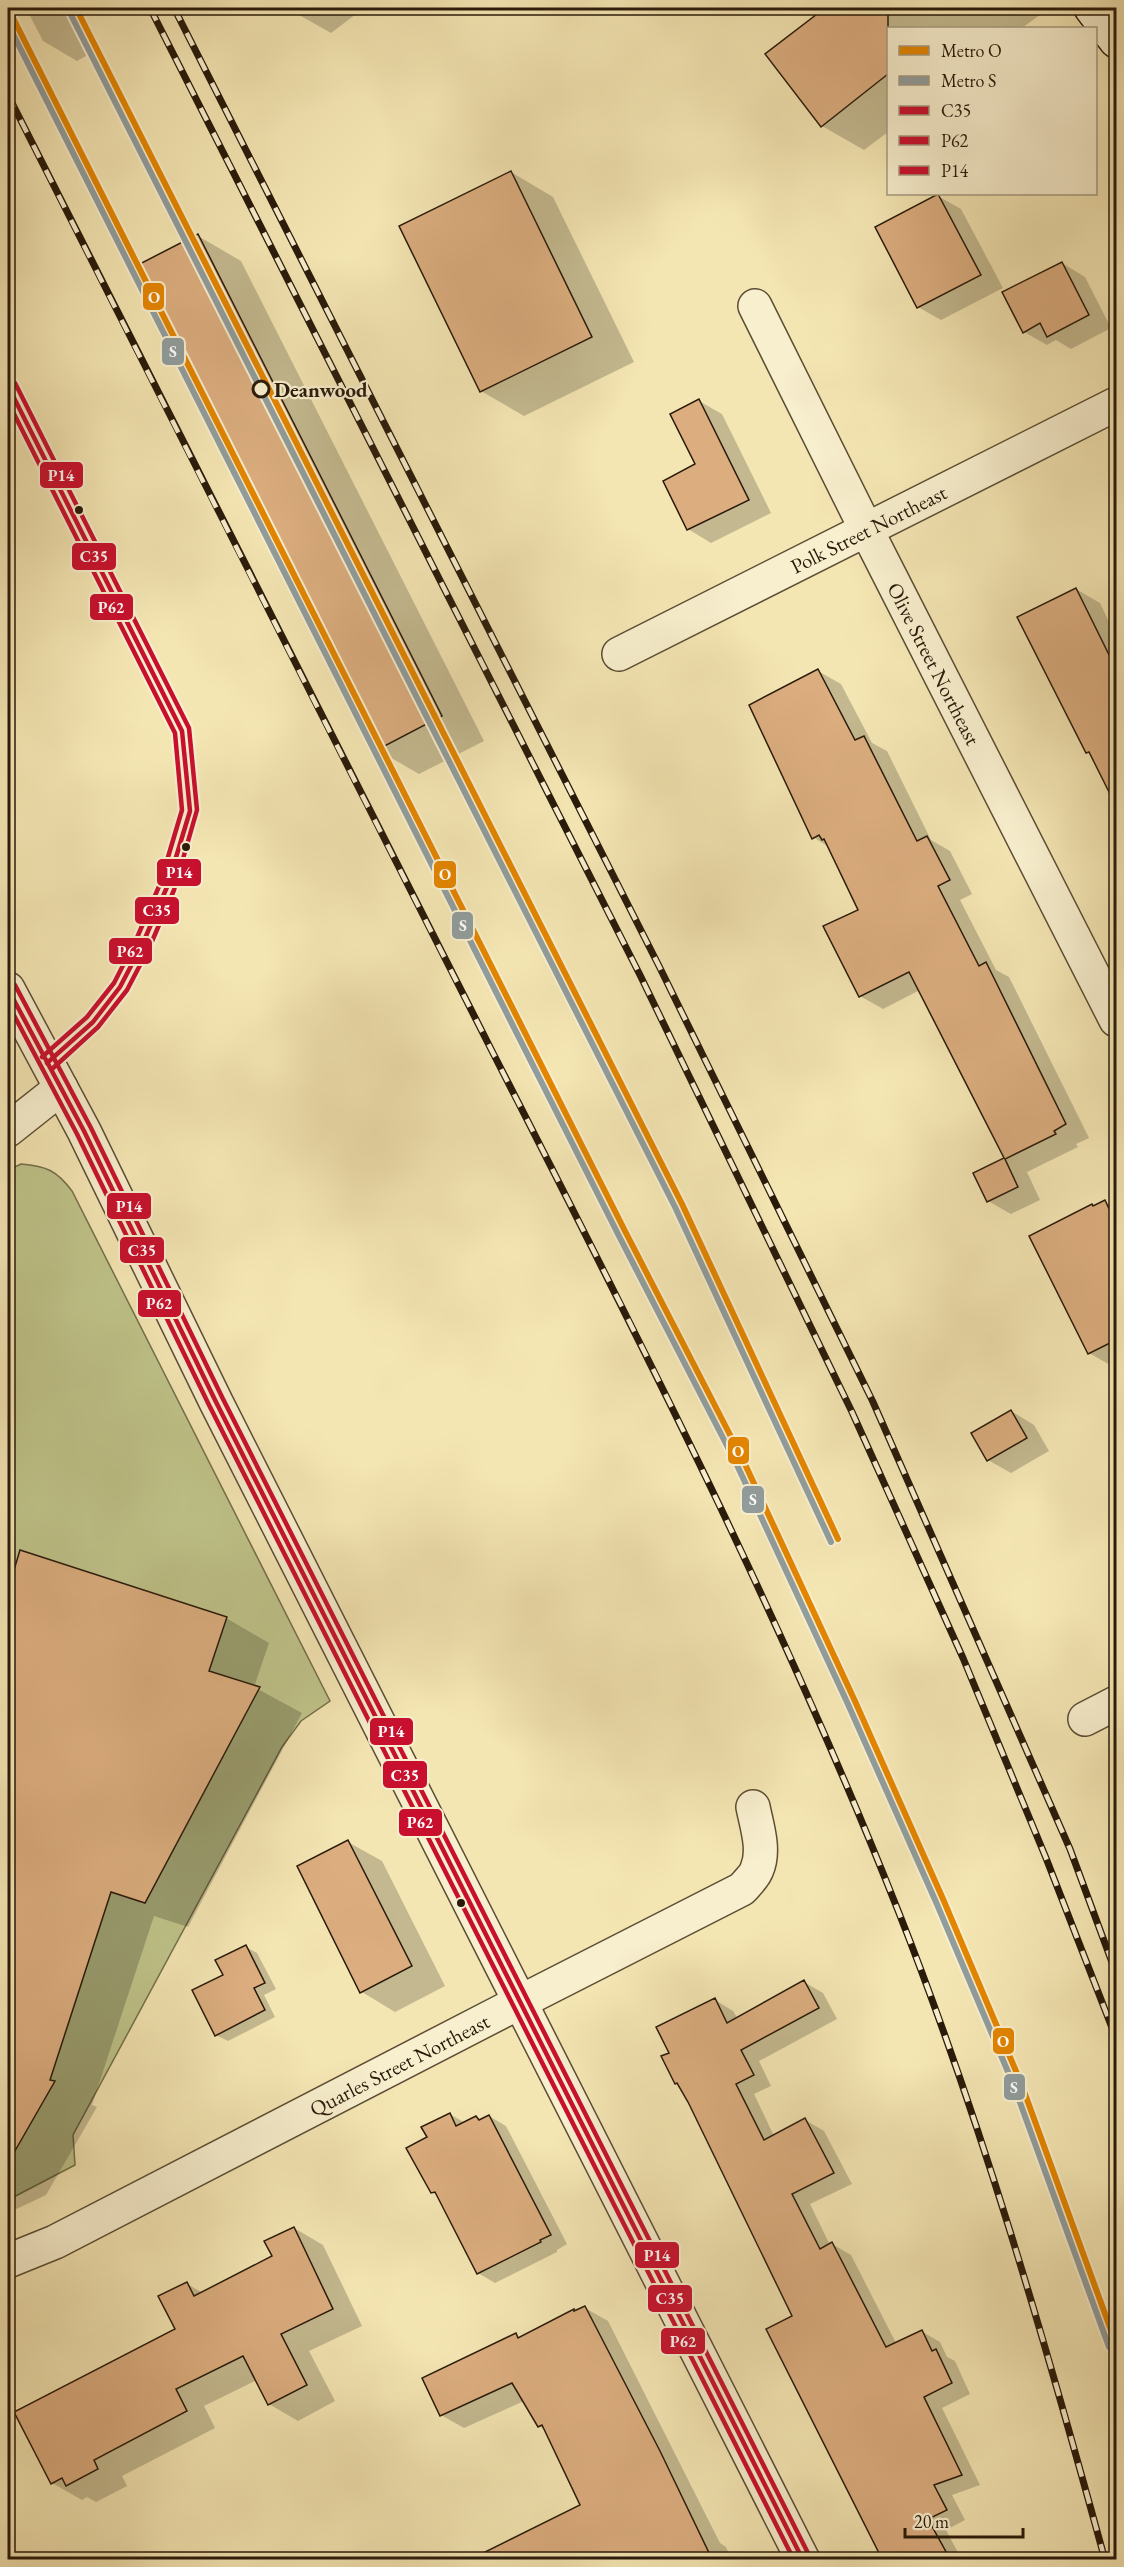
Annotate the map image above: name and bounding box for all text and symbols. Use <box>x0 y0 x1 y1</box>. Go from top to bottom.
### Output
legend <box>887 27 1097 195</box>
text: Metro O <box>941 39 1002 62</box>
text: Metro S <box>941 69 996 92</box>
text: C35 <box>941 99 971 122</box>
text: P62 <box>941 129 969 152</box>
text: P14 <box>941 159 969 182</box>
line badge: O <box>142 282 165 311</box>
text: O <box>148 287 160 308</box>
line badge: S <box>161 337 185 366</box>
text: S <box>169 341 177 362</box>
place label: Deanwood <box>274 376 368 403</box>
marker: Deanwood <box>252 380 270 398</box>
line badge: P14 <box>39 461 84 489</box>
text: P14 <box>48 465 75 486</box>
street label: Polk Street Northeast <box>786 478 951 579</box>
unlabelled marker <box>73 504 85 516</box>
line badge: C35 <box>71 542 117 571</box>
text: C35 <box>80 546 108 567</box>
street label: Olive Street Northeast <box>882 578 987 750</box>
line badge: P62 <box>89 593 134 621</box>
text: P62 <box>98 597 125 618</box>
unlabelled marker <box>180 841 192 853</box>
line badge: P14 <box>156 858 202 887</box>
line badge: O <box>433 860 457 889</box>
text: P14 <box>166 862 193 883</box>
text: O <box>439 864 451 885</box>
line badge: C35 <box>134 896 180 925</box>
text: C35 <box>143 900 171 921</box>
line badge: S <box>451 911 474 940</box>
text: S <box>459 915 467 936</box>
line badge: P62 <box>108 937 153 965</box>
text: P62 <box>117 941 144 962</box>
line badge: P14 <box>106 1192 152 1220</box>
text: P14 <box>116 1196 143 1217</box>
line badge: C35 <box>119 1236 165 1264</box>
text: C35 <box>128 1240 156 1261</box>
line badge: P62 <box>137 1289 182 1318</box>
text: P62 <box>146 1293 173 1314</box>
line badge: O <box>727 1436 750 1465</box>
text: O <box>732 1441 744 1462</box>
line badge: S <box>741 1485 765 1514</box>
text: S <box>749 1489 757 1510</box>
line badge: P14 <box>369 1717 414 1746</box>
text: P14 <box>378 1721 405 1742</box>
line badge: C35 <box>382 1760 428 1789</box>
text: C35 <box>391 1765 419 1786</box>
line badge: P62 <box>398 1808 443 1837</box>
text: P62 <box>407 1812 434 1833</box>
unlabelled marker <box>455 1897 467 1909</box>
street label: Quarles Street Northeast <box>305 2007 494 2123</box>
line badge: O <box>992 2027 1015 2055</box>
text: O <box>997 2031 1009 2052</box>
line badge: S <box>1003 2073 1026 2101</box>
text: S <box>1010 2077 1018 2098</box>
line badge: P14 <box>634 2241 680 2269</box>
text: P14 <box>644 2245 671 2266</box>
line badge: C35 <box>647 2284 693 2313</box>
text: C35 <box>656 2288 684 2309</box>
line badge: P62 <box>660 2327 706 2355</box>
text: P62 <box>670 2331 697 2352</box>
scale bar <box>905 2501 1024 2539</box>
text: 20 m <box>914 2510 949 2533</box>

